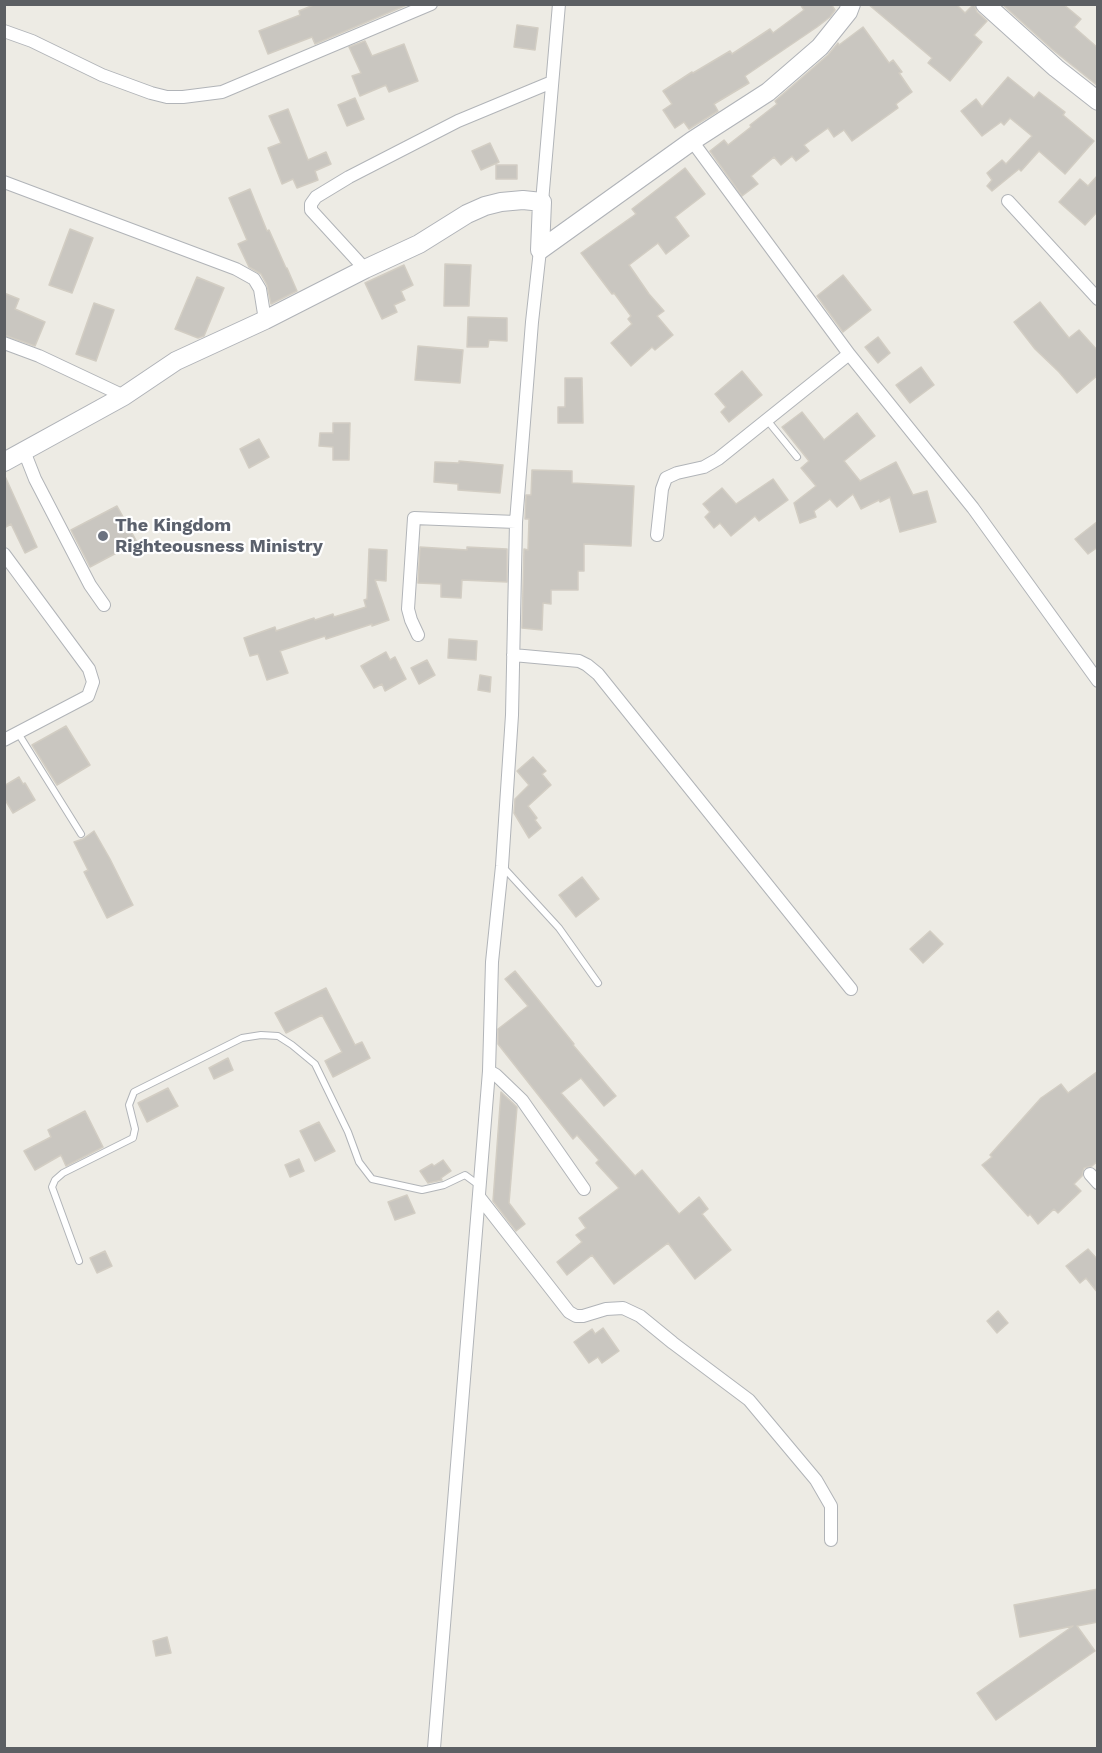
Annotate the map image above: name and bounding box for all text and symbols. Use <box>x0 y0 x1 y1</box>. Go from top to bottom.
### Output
place label: The Kingdom Righteousness Ministry <box>115 515 323 558</box>
marker: The Kingdom Righteousness Ministry <box>96 529 110 543</box>

